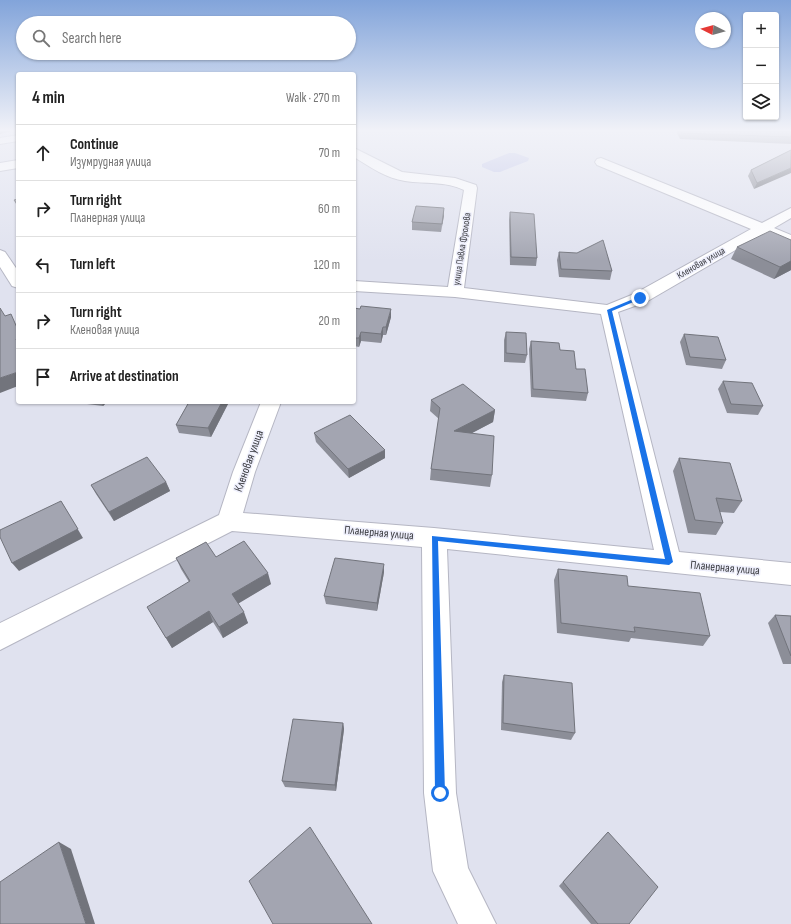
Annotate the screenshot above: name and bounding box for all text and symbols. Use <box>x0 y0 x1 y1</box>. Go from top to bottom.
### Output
north arrow <box>695 12 731 48</box>
map controls <box>743 12 779 120</box>
button: + <box>743 12 779 48</box>
search box <box>16 16 356 60</box>
icon: search <box>30 27 52 49</box>
text: Search here <box>62 29 122 48</box>
button: − <box>743 48 779 84</box>
button: layers <box>743 84 779 120</box>
text: 4 min <box>32 88 65 108</box>
text: Walk · 270 m <box>286 90 340 106</box>
text: Continue <box>70 135 119 154</box>
icon: ahead <box>32 142 54 164</box>
text: 70 m <box>319 145 340 161</box>
text: Изумрудная улица <box>70 154 151 170</box>
text: Turn right <box>70 191 122 210</box>
icon: right <box>32 198 54 220</box>
text: 60 m <box>318 201 340 217</box>
text: Планерная улица <box>70 210 145 226</box>
street label: улица Павла Фролова <box>450 212 474 286</box>
street label: Кленовая улица <box>675 244 727 282</box>
icon: left <box>32 254 54 276</box>
text: Turn left <box>70 255 115 274</box>
text: 120 m <box>314 257 340 273</box>
route end <box>631 289 649 307</box>
text: Turn right <box>70 303 122 322</box>
icon: right <box>32 310 54 332</box>
text: 20 m <box>318 313 340 329</box>
text: Кленовая улица <box>70 322 140 338</box>
icon: arrive <box>32 366 54 388</box>
text: Arrive at destination <box>70 367 179 386</box>
street label: Кленовая улица <box>231 428 267 494</box>
street label: Планерная улица <box>344 522 415 544</box>
street label: Планерная улица <box>690 557 761 579</box>
route start <box>431 784 449 802</box>

